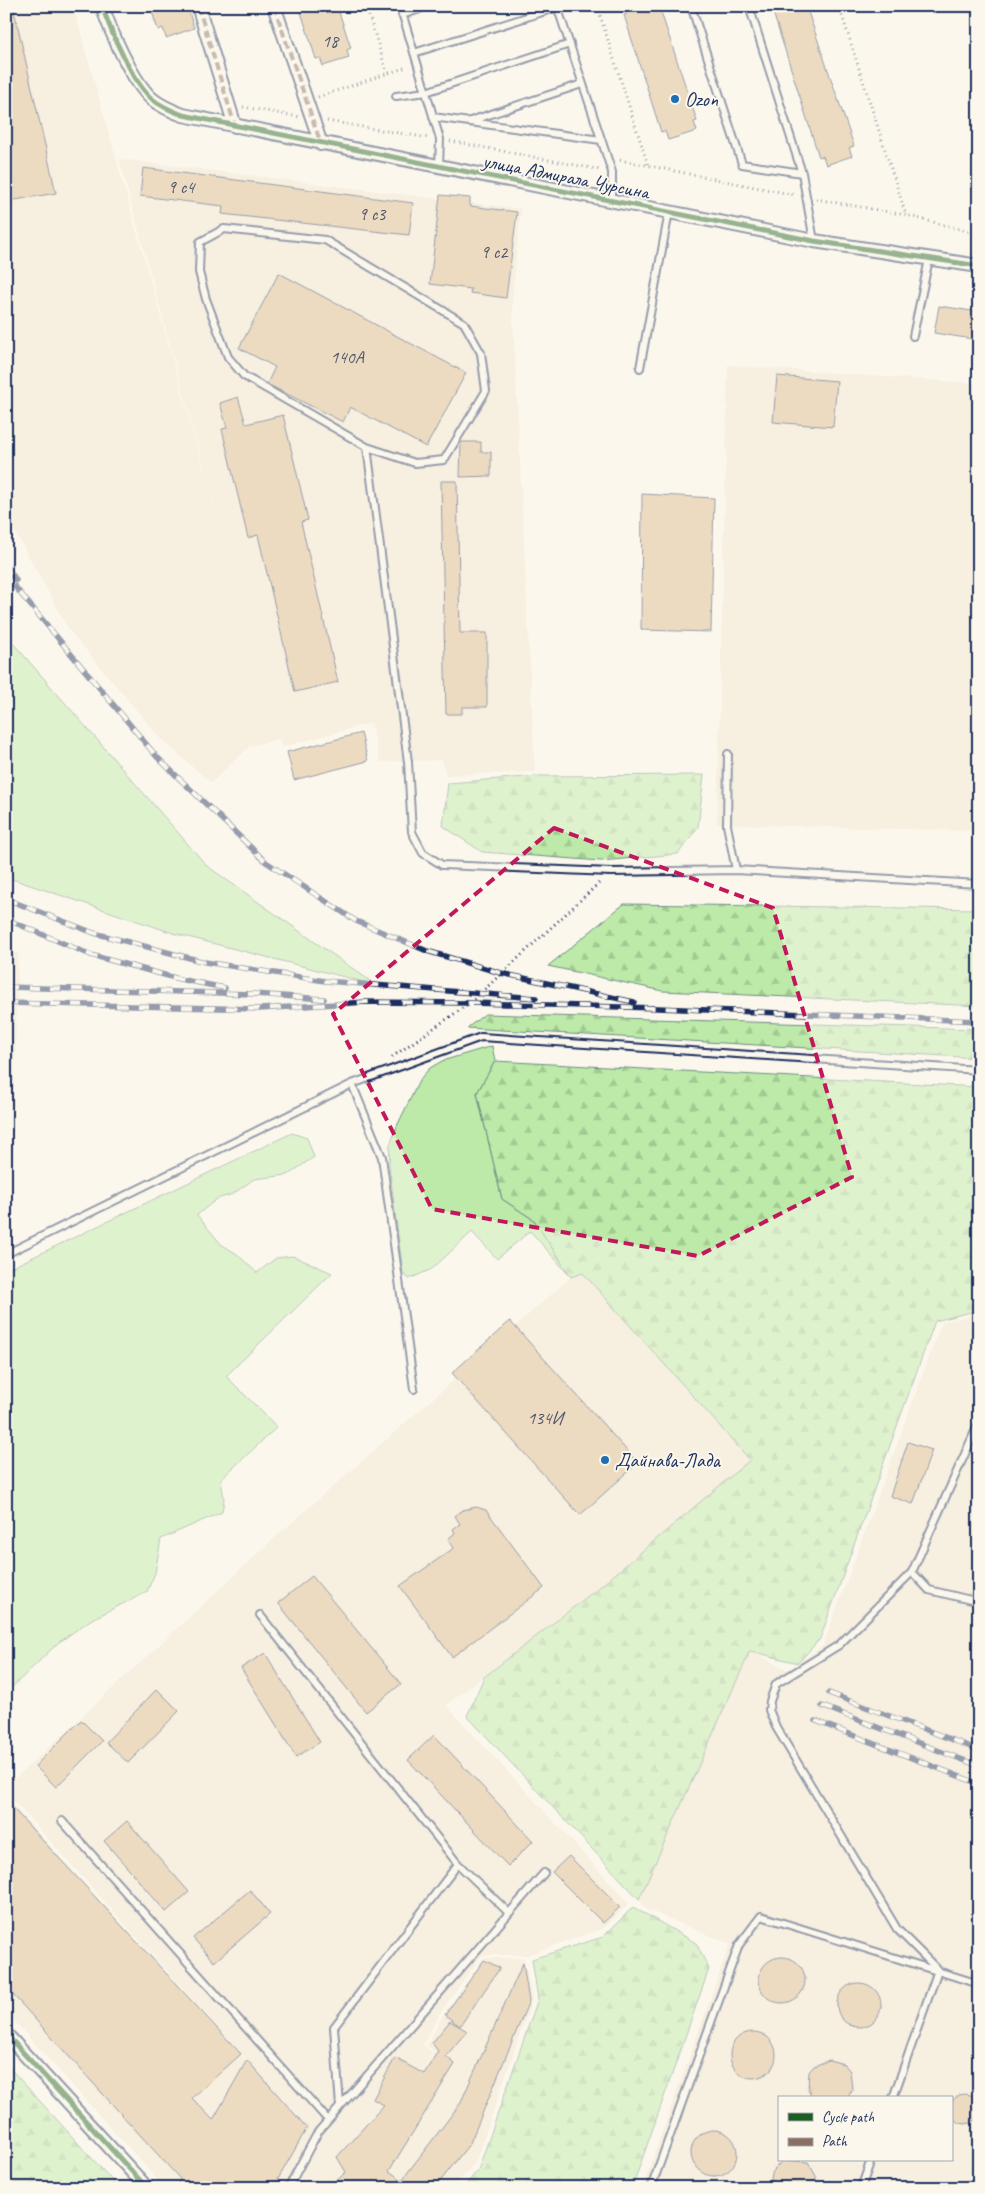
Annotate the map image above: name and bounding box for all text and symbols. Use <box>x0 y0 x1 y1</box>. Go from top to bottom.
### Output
house number: 18 <box>322 30 340 52</box>
place label: Ozon <box>685 87 719 112</box>
marker: Ozon <box>669 93 681 105</box>
street label: улица Адмирала Чурсина <box>480 148 653 205</box>
house number: 9 с4 <box>168 176 196 198</box>
house number: 9 с3 <box>359 203 387 225</box>
house number: 9 с2 <box>481 241 509 263</box>
house number: 140А <box>330 346 365 368</box>
house number: 134И <box>527 1407 565 1429</box>
place label: Дайнава-Лада <box>615 1448 722 1473</box>
marker: Дайнава-Лада <box>599 1454 611 1466</box>
legend <box>778 2096 952 2162</box>
text: Cycle path <box>822 2108 874 2127</box>
text: Path <box>822 2132 848 2151</box>

